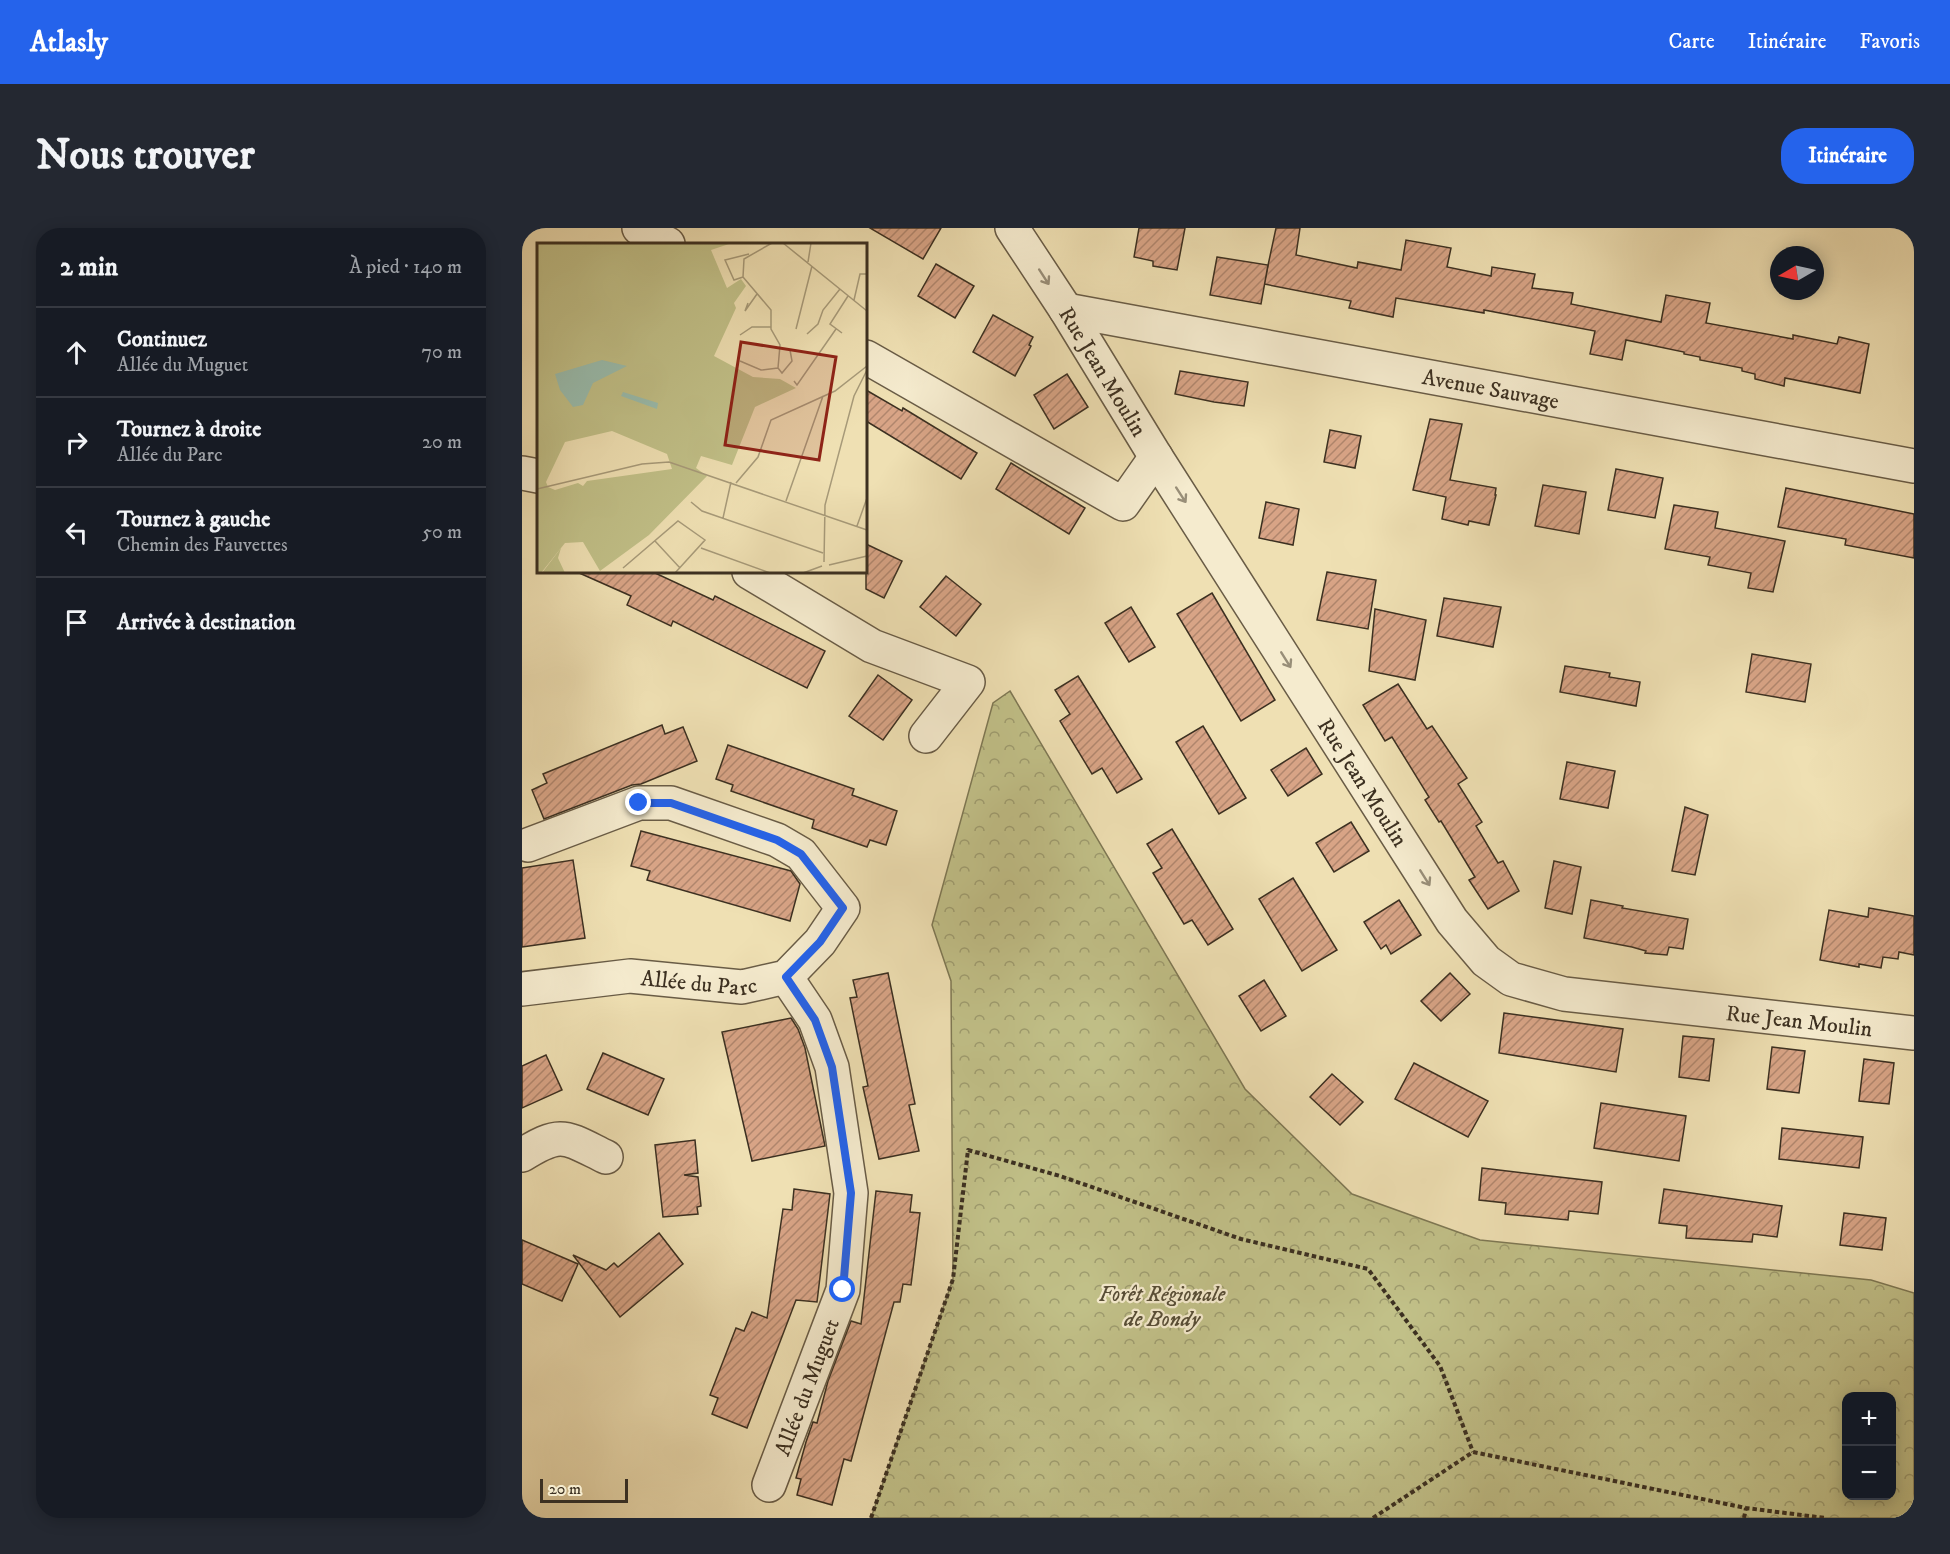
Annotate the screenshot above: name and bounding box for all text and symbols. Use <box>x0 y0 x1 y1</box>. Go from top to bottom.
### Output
text: Atlasly <box>30 25 108 60</box>
text: Carte <box>1669 29 1715 55</box>
text: Itinéraire <box>1748 29 1826 55</box>
text: Favoris <box>1859 29 1920 55</box>
button: Itinéraire <box>1781 128 1914 184</box>
text: Nous trouver <box>36 130 255 182</box>
inset map <box>537 243 867 573</box>
north arrow <box>1770 246 1824 300</box>
text: 2 min <box>60 251 118 284</box>
text: À pied · 140 m <box>349 255 462 280</box>
one-way arrow <box>1039 268 1051 285</box>
street label: Rue Jean Moulin <box>1052 302 1152 442</box>
text: Continuez <box>117 326 207 353</box>
icon: ahead <box>60 336 93 369</box>
text: 70 m <box>421 340 462 365</box>
text: Allée du Muguet <box>117 353 248 378</box>
street label: Avenue Sauvage <box>1420 364 1561 415</box>
text: Tournez à droite <box>117 416 261 443</box>
icon: right <box>60 426 93 459</box>
text: 20 m <box>422 430 462 455</box>
text: Allée du Parc <box>117 443 223 468</box>
one-way arrow <box>1175 487 1188 504</box>
text: Tournez à gauche <box>117 506 270 533</box>
icon: left <box>60 516 93 549</box>
text: 50 m <box>422 520 462 545</box>
text: Chemin des Fauvettes <box>117 533 288 558</box>
icon: arrive <box>60 606 93 639</box>
text: Arrivée à destination <box>117 609 296 636</box>
one-way arrow <box>1280 651 1292 668</box>
street label: Rue Jean Moulin <box>1311 714 1413 852</box>
route end <box>625 789 651 815</box>
one-way arrow <box>1418 869 1431 886</box>
street label: Allée du Parc <box>640 965 760 1002</box>
street label: Rue Jean Moulin <box>1724 1000 1874 1043</box>
route start <box>829 1276 855 1302</box>
park label: Forêt Régionale de Bondy <box>1099 1281 1226 1333</box>
street label: Allée du Muguet <box>769 1315 846 1460</box>
map controls <box>1842 1392 1896 1500</box>
button: + <box>1842 1392 1896 1446</box>
button: − <box>1842 1446 1896 1500</box>
scale bar <box>540 1476 628 1504</box>
text: 20 m <box>549 1479 581 1499</box>

